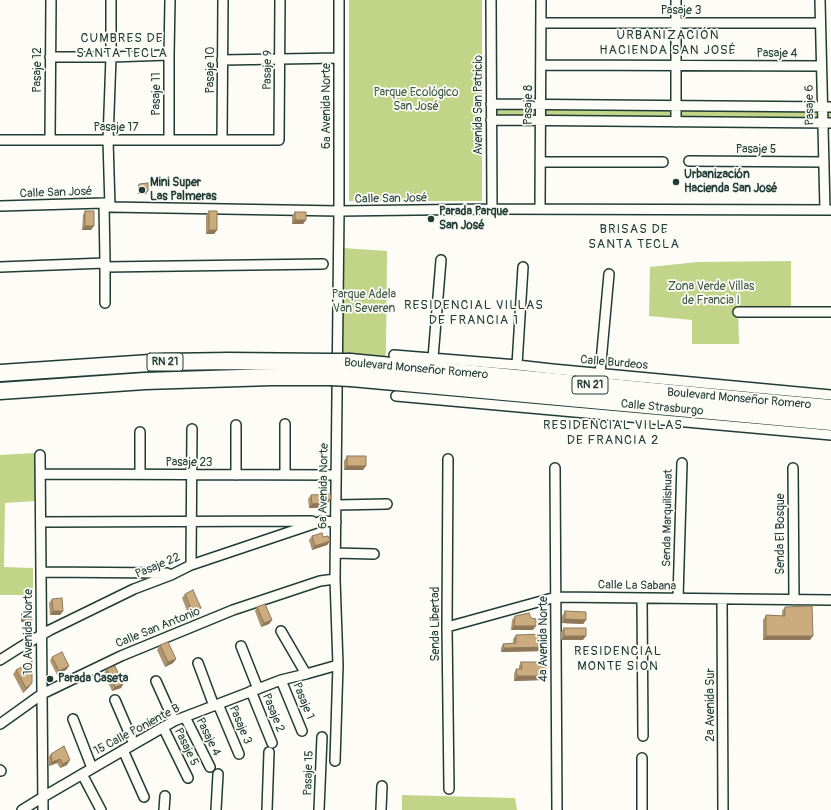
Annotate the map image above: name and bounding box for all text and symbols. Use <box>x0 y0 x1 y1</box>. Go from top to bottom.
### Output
street label: Pasaje 3 <box>661 4 701 18</box>
district label: URBANIZACIÓN HACIENDA SAN JOSÉ <box>599 28 737 59</box>
district label: CUMBRES DE SANTA TECLA <box>76 31 168 62</box>
street label: Pasaje 12 <box>31 47 45 93</box>
street label: Pasaje 10 <box>204 47 218 93</box>
street label: Pasaje 4 <box>757 47 797 61</box>
street label: Pasaje 9 <box>260 50 276 90</box>
street label: Avenida San Patricio <box>472 55 486 155</box>
street label: 6ª Avenida Norte <box>320 63 334 149</box>
street label: Pasaje 11 <box>150 72 164 116</box>
street label: Pasaje 6 <box>802 84 818 126</box>
street label: Pasaje 8 <box>522 85 536 125</box>
park label: Parque Ecológico San José <box>373 86 459 114</box>
street label: Pasaje 17 <box>94 121 138 135</box>
street label: Pasaje 5 <box>736 143 776 157</box>
place label: Urbanización Hacienda San José <box>684 168 777 196</box>
place label: Mini Super Las Palmeras <box>150 176 217 204</box>
marker: Urbanización Hacienda San José <box>671 177 681 187</box>
street label: Calle San José <box>19 185 93 201</box>
marker: Mini Super Las Palmeras <box>137 185 147 195</box>
street label: Calle San José <box>354 191 428 207</box>
place label: Parada Parque San José <box>439 205 508 233</box>
marker: Parada Parque San José <box>426 214 436 224</box>
district label: BRISAS DE SANTA TECLA <box>588 222 680 253</box>
park label: Zona Verde Villas de Francia I <box>668 280 754 308</box>
park label: Parque Adela Van Severen <box>332 288 396 316</box>
district label: RESIDENCIAL VILLAS DE FRANCIA 1 <box>404 298 544 329</box>
road number: RN 21 <box>147 353 183 371</box>
street label: Calle Burdeos <box>580 353 648 373</box>
street label: Boulevard Monseñor Romero <box>343 356 489 382</box>
road number: RN 21 <box>572 376 608 394</box>
street label: Boulevard Monseñor Romero <box>666 386 812 412</box>
street label: Calle Strasburgo <box>620 397 704 419</box>
district label: RESIDENCIAL VILLAS DE FRANCIA 2 <box>543 418 683 449</box>
street label: 6a Avenida Norte <box>316 443 332 529</box>
street label: Pasaje 23 <box>166 456 212 470</box>
street label: Senda Marquilishuat <box>660 469 676 567</box>
street label: Senda El Bosque <box>774 493 788 575</box>
street label: Pasaje 22 <box>133 550 183 582</box>
street label: Calle La Sabana <box>598 578 676 594</box>
street label: Senda Libertad <box>429 587 443 661</box>
street label: 10 Avenida Norte <box>22 589 36 675</box>
street label: 4a Avenida Norte <box>537 596 551 682</box>
street label: Calle San Antonio <box>114 605 202 651</box>
district label: RESIDENCIAL MONTE SION <box>574 644 662 675</box>
street label: 2a Avenida Sur <box>704 668 718 742</box>
place label: Parada Caseta <box>58 672 128 686</box>
marker: Parada Caseta <box>45 674 55 684</box>
street label: Pasaje 1 <box>289 680 317 722</box>
street label: Pasaje 2 <box>259 691 287 735</box>
street label: 15 Calle Poniente B <box>92 701 182 759</box>
street label: Pasaje 3 <box>225 703 255 747</box>
street label: Pasaje 4 <box>193 715 223 759</box>
street label: Pasaje 5 <box>171 726 201 768</box>
street label: Pasaje 15 <box>301 750 317 796</box>

